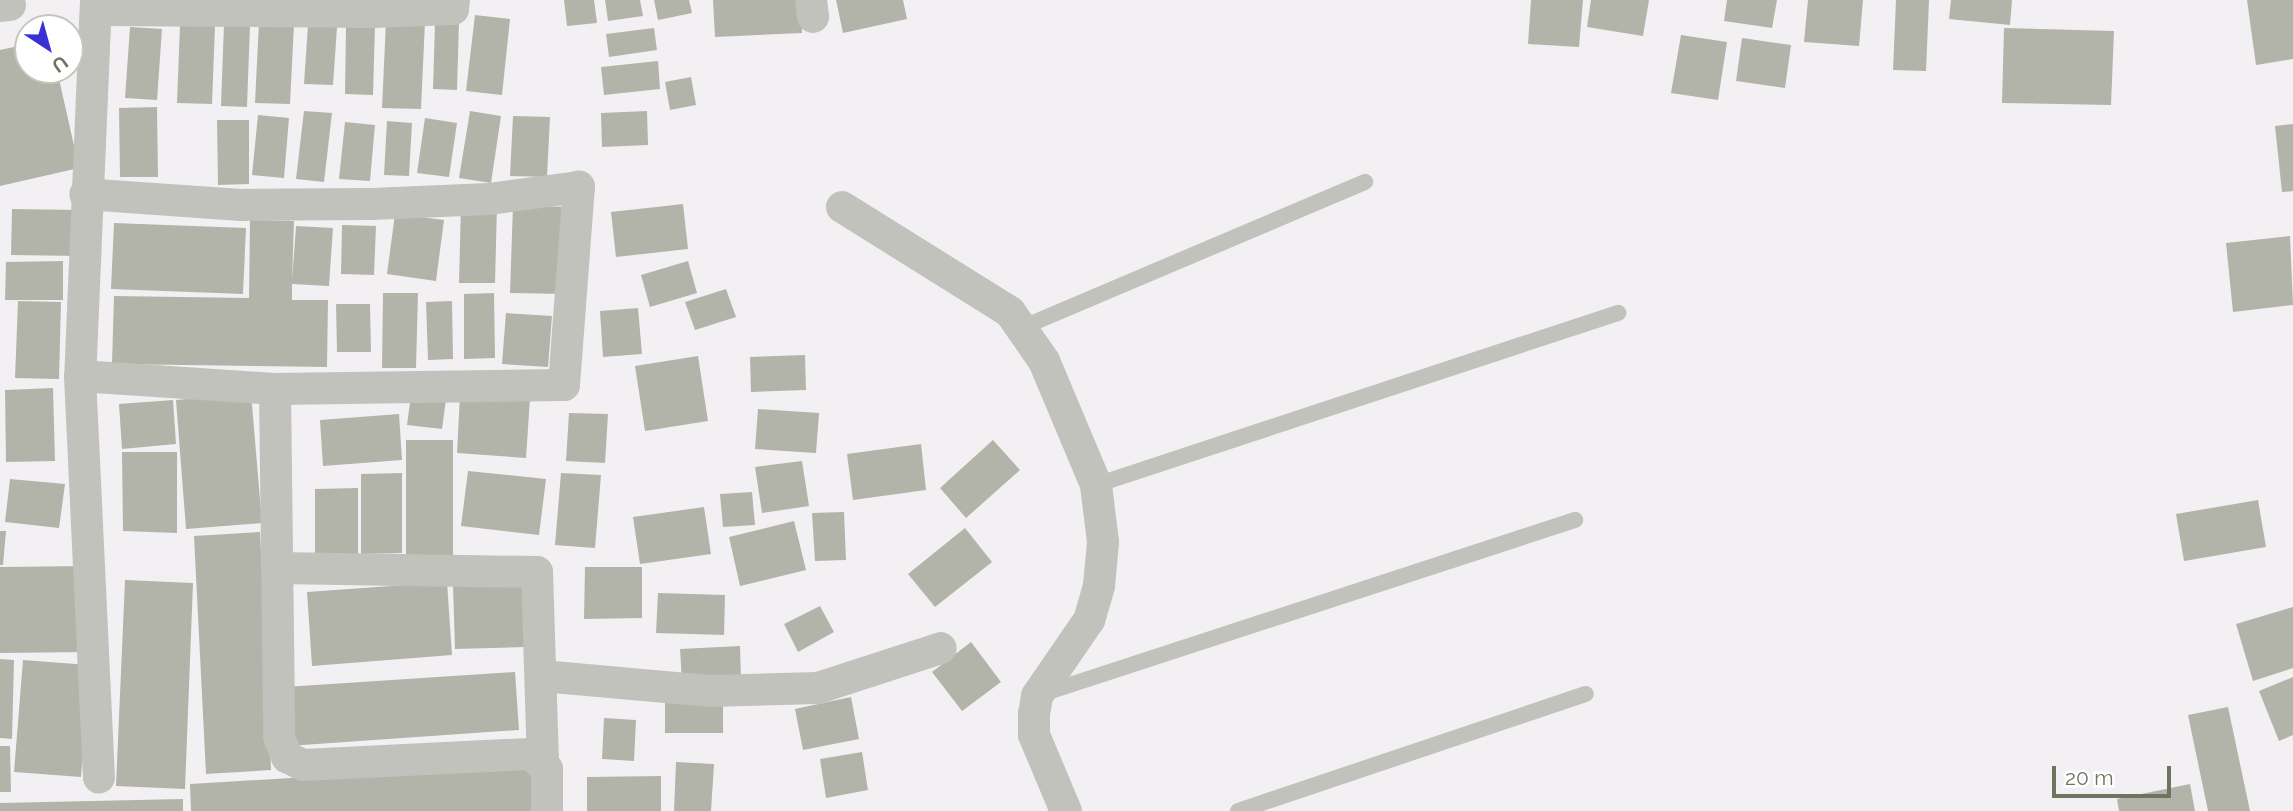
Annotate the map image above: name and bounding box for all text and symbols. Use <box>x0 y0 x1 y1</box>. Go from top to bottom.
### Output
north arrow <box>14 14 84 84</box>
text: U <box>48 51 72 77</box>
scale bar <box>2055 752 2174 796</box>
text: 20 m <box>2065 765 2113 790</box>

